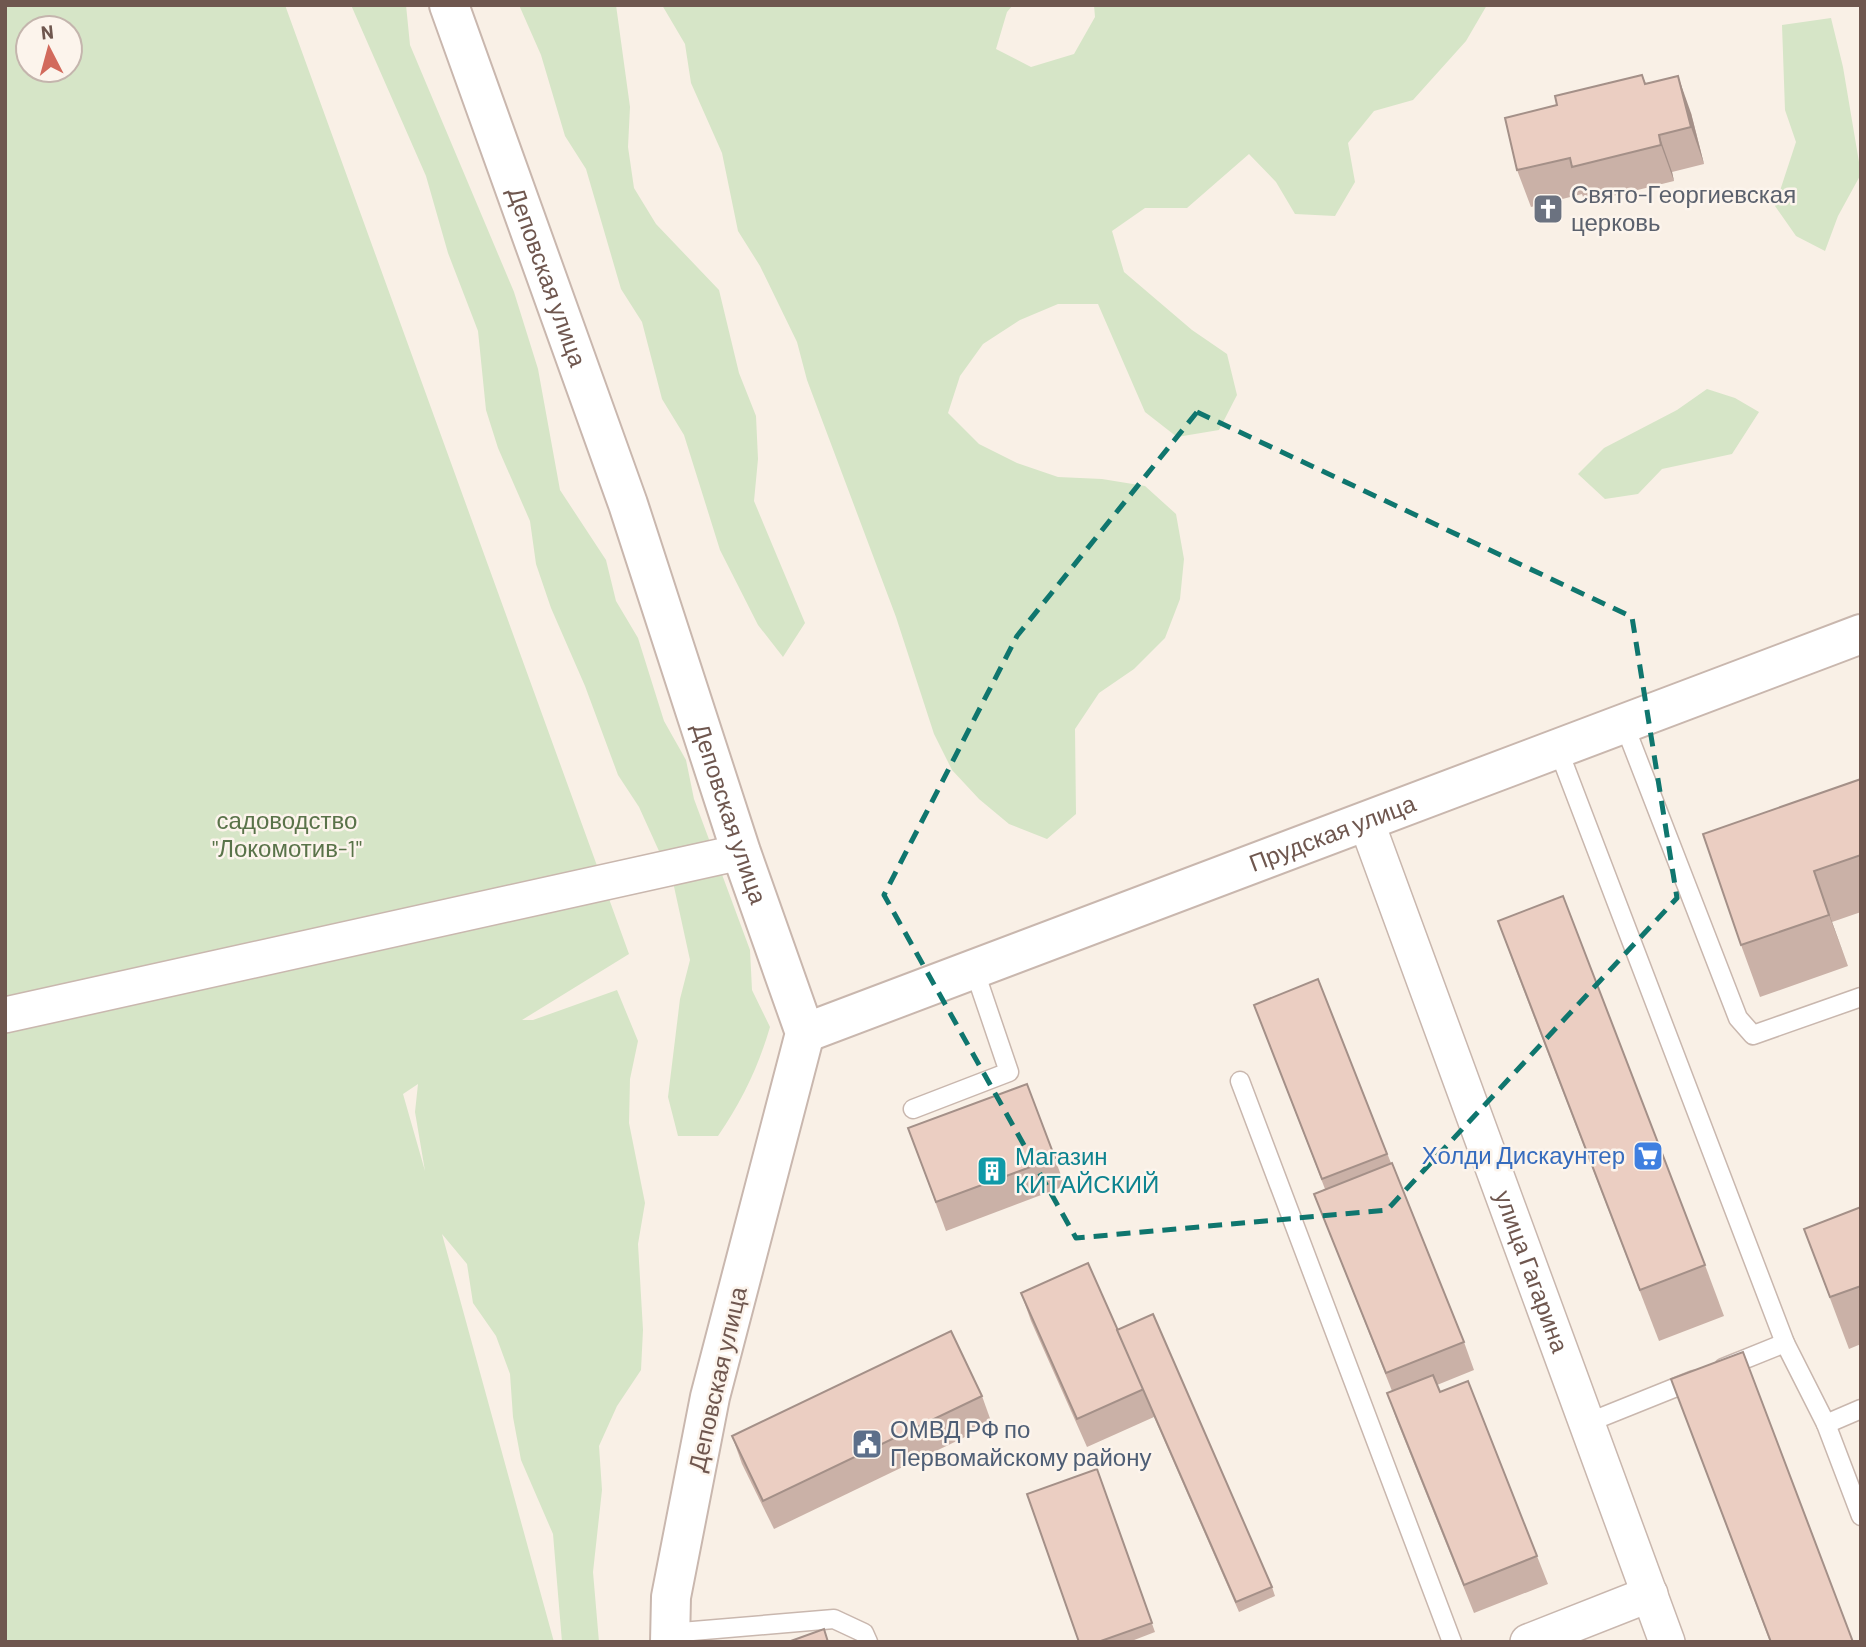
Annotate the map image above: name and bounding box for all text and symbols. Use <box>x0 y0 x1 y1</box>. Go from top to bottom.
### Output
north arrow <box>14 14 84 84</box>
text: N <box>40 19 55 44</box>
place label: Свято-Георгиевская церковь <box>1571 179 1796 236</box>
street label: Деповская улица <box>502 183 594 371</box>
church icon: Свято-Георгиевская церковь <box>1531 192 1565 226</box>
street label: Деповская улица <box>687 719 774 908</box>
street label: Прудская улица <box>1245 787 1420 877</box>
park label: садоводство "Локомотив-1" <box>212 805 362 862</box>
supermarket icon: Холди Дискаунтер <box>1631 1139 1665 1173</box>
place label: Холди Дискаунтер <box>1422 1140 1625 1169</box>
place label: Магазин КИТАЙСКИЙ <box>1015 1141 1159 1198</box>
building icon: Магазин КИТАЙСКИЙ <box>975 1154 1009 1188</box>
street label: улица Гагарина <box>1490 1186 1576 1357</box>
street label: Деповская улица <box>681 1283 752 1474</box>
place label: ОМВД РФ по Первомайскому району <box>890 1414 1151 1471</box>
public building icon: ОМВД РФ по Первомайскому району <box>850 1427 884 1461</box>

